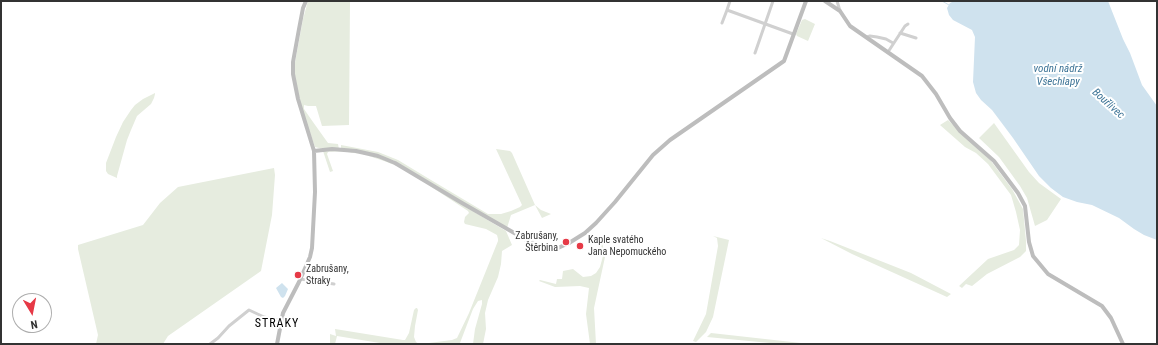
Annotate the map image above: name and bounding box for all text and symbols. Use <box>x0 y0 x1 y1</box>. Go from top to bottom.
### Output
water label: vodní nádrž Všechlapy <box>1034 62 1082 88</box>
water label: Bouřlivec <box>1089 86 1127 122</box>
place label: Zabrušany, Štěrbina <box>515 230 558 254</box>
place label: Kaple svatého Jana Nepomuckého <box>588 234 666 258</box>
marker: Zabrušany, Štěrbina <box>561 237 571 247</box>
marker: Kaple svatého Jana Nepomuckého <box>575 241 585 251</box>
place label: Zabrušany, Straky <box>306 263 349 286</box>
marker: Zabrušany, Straky <box>293 270 303 280</box>
north arrow <box>12 293 52 333</box>
text: N <box>30 317 38 331</box>
district label: STRAKY <box>255 317 299 331</box>

